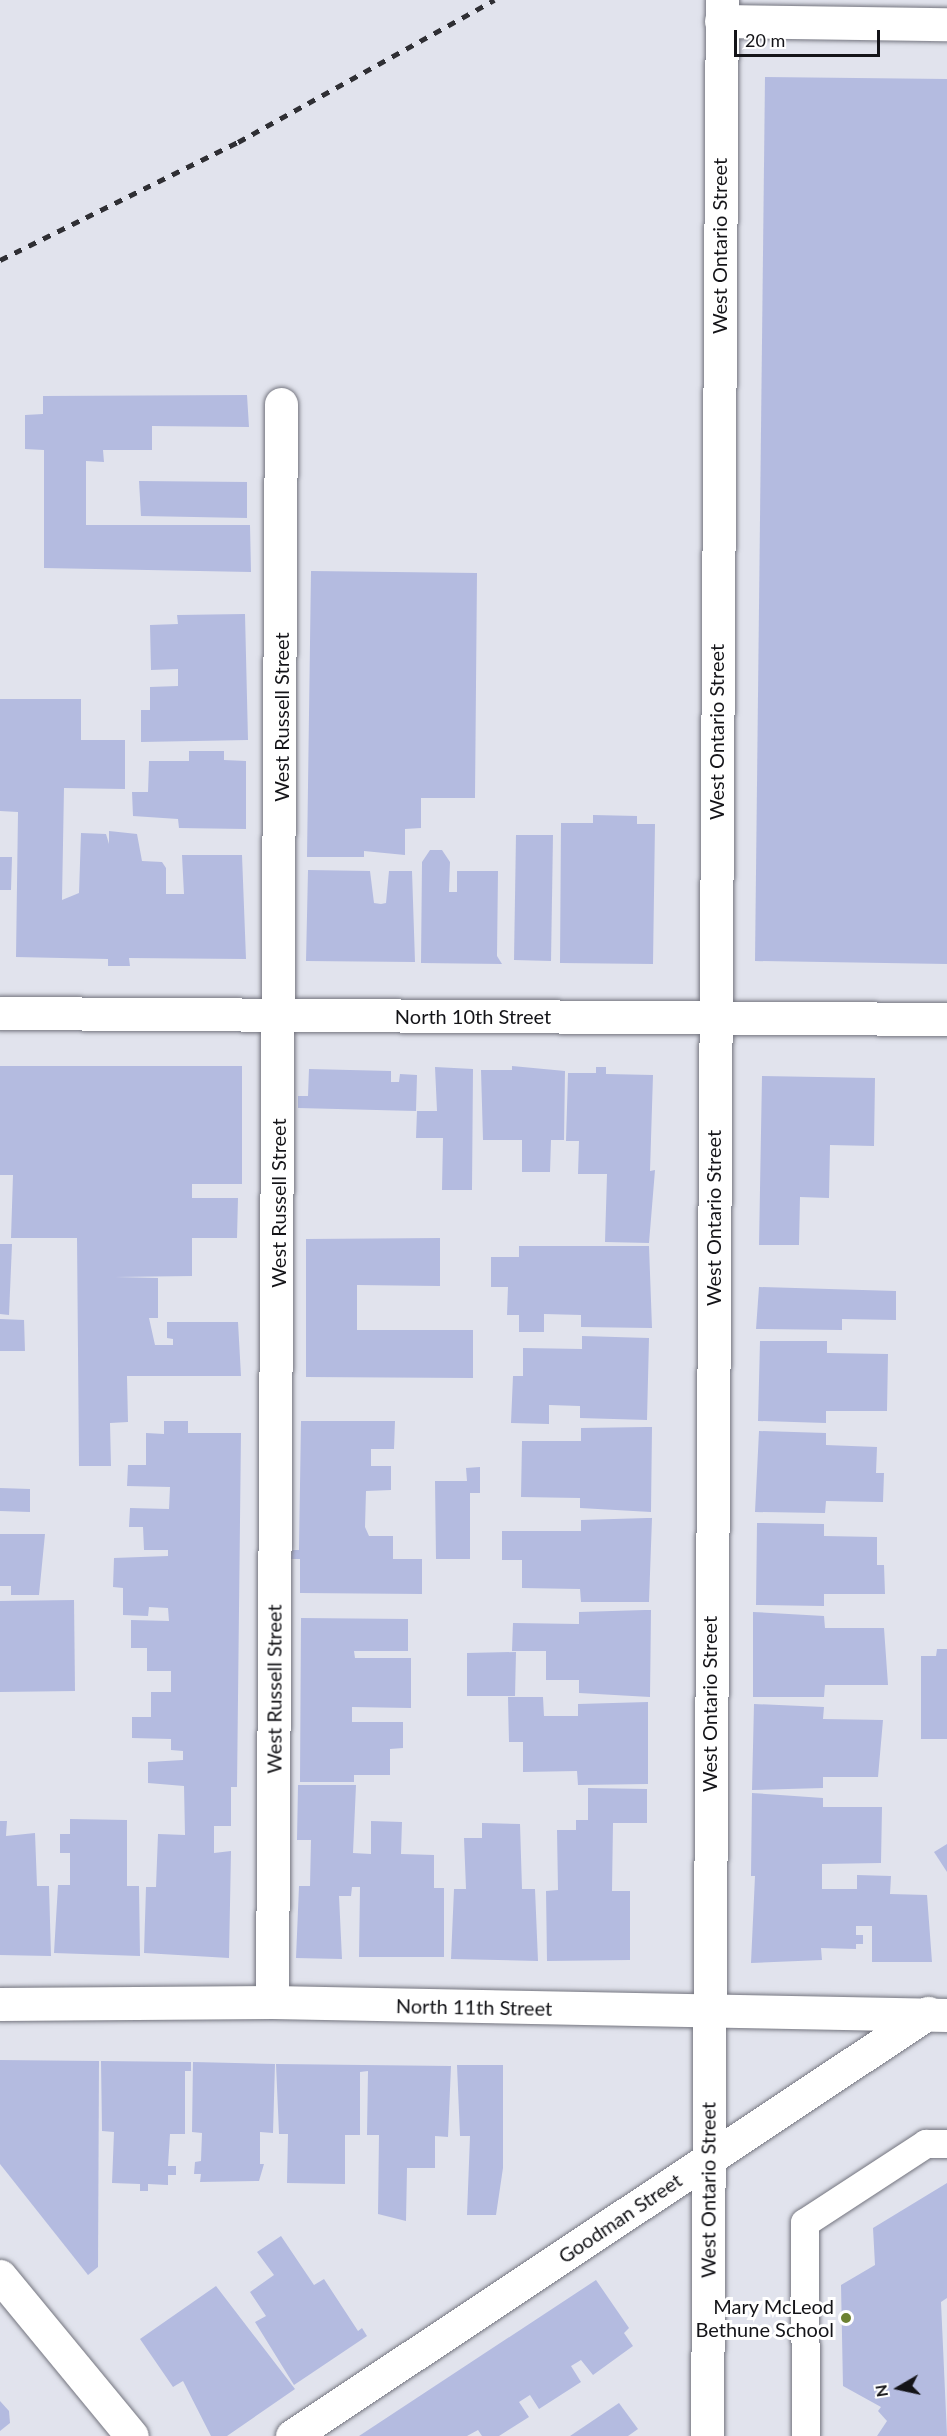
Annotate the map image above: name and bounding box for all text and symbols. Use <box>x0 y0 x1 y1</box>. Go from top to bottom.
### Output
scale bar <box>737 18 882 56</box>
text: 20 m <box>745 29 785 51</box>
street label: West Ontario Street <box>707 158 731 334</box>
street label: West Russell Street <box>269 632 293 802</box>
street label: West Ontario Street <box>704 644 728 820</box>
street label: North 10th Street <box>395 1004 551 1028</box>
street label: West Russell Street <box>266 1118 290 1288</box>
street label: West Ontario Street <box>701 1130 725 1306</box>
street label: West Russell Street <box>262 1604 286 1774</box>
street label: West Ontario Street <box>697 1616 721 1792</box>
street label: North 11th Street <box>396 1994 552 2020</box>
street label: West Ontario Street <box>696 2102 720 2278</box>
street label: Goodman Street <box>554 2168 686 2268</box>
place label: Mary McLeod Bethune School <box>696 2294 834 2341</box>
marker: Mary McLeod Bethune School <box>839 2311 853 2325</box>
north arrow <box>869 2358 929 2418</box>
text: N <box>870 2383 891 2398</box>

